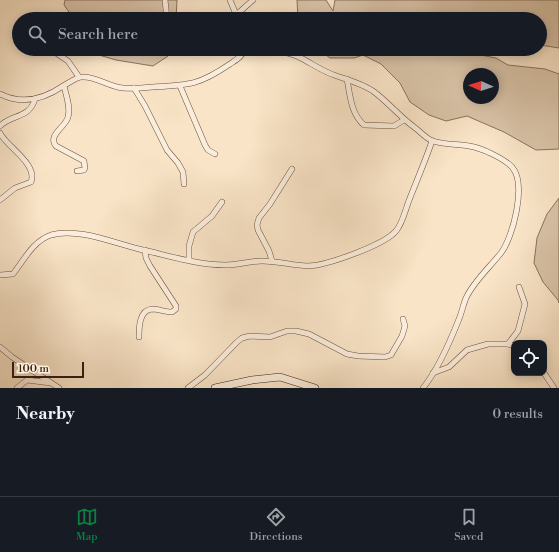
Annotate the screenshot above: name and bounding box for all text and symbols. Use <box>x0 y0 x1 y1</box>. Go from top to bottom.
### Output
search box <box>12 12 547 56</box>
icon: search <box>26 23 48 45</box>
text: Search here <box>58 25 138 44</box>
north arrow <box>463 68 499 104</box>
map controls <box>511 340 547 376</box>
button: locate <box>511 340 547 376</box>
scale bar <box>12 360 84 379</box>
text: 100 m <box>18 362 49 376</box>
text: Nearby <box>16 403 75 425</box>
text: 0 results <box>492 406 543 422</box>
tab: Map <box>76 506 98 544</box>
tab: Directions <box>250 506 303 544</box>
tab: Saved <box>454 506 483 544</box>

